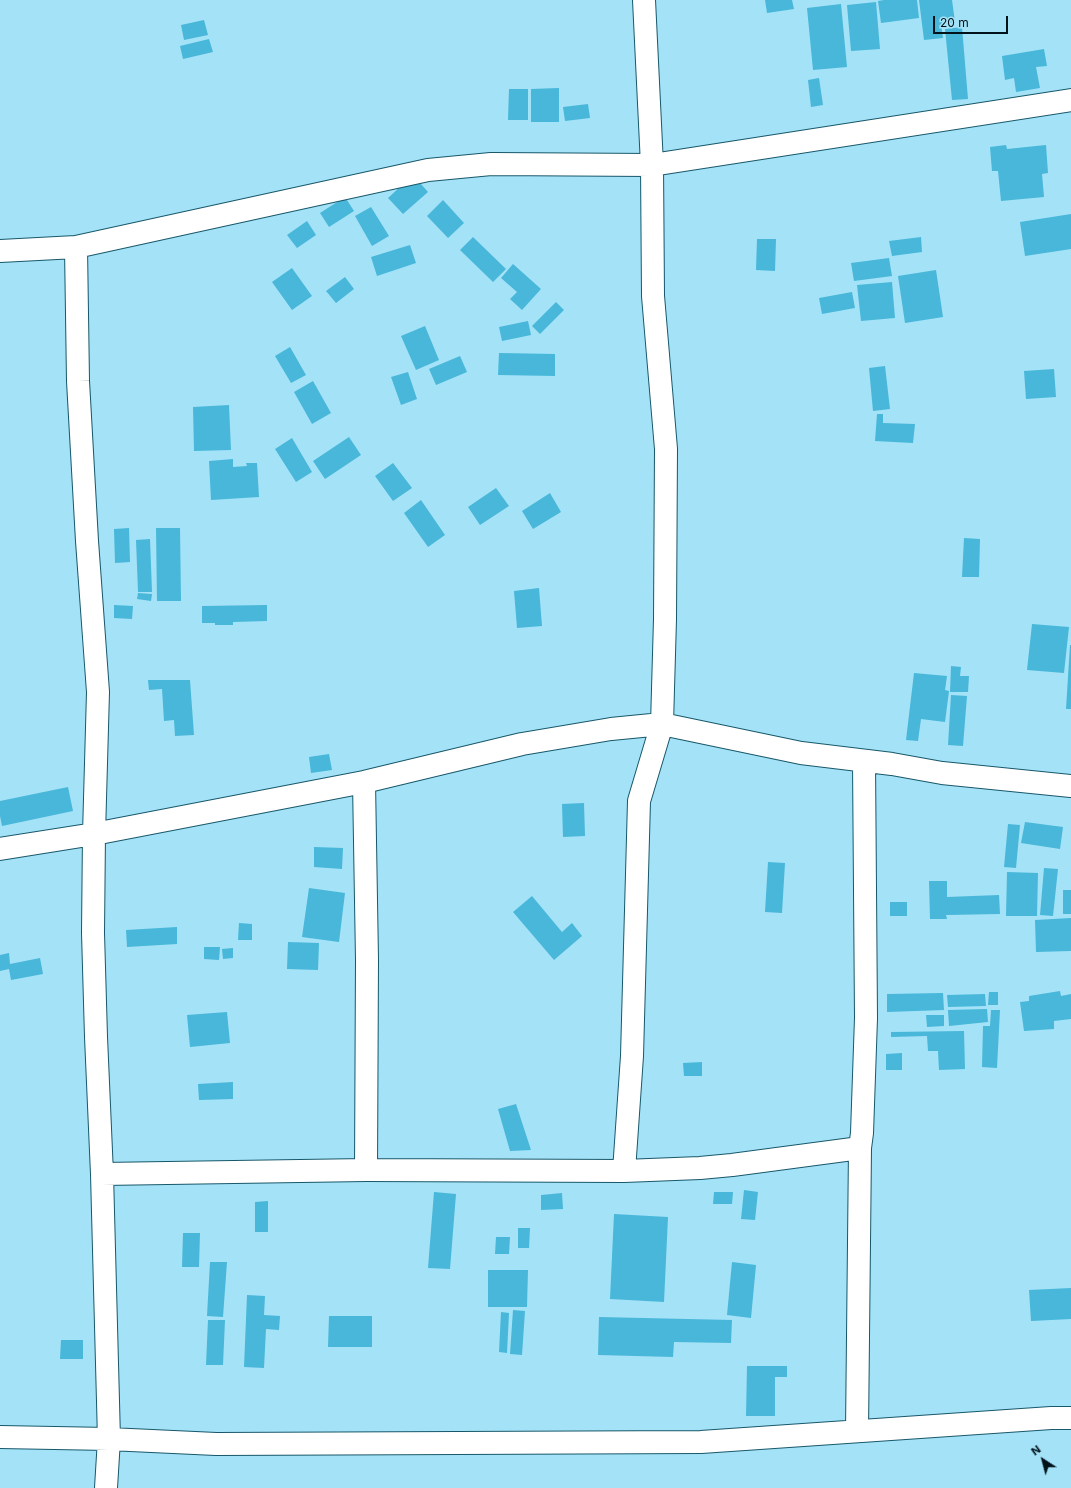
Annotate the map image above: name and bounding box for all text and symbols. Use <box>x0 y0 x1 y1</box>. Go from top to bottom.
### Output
scale bar <box>935 8 1010 34</box>
text: 20 m <box>940 15 969 30</box>
north arrow <box>1023 1440 1063 1480</box>
text: N <box>1028 1442 1043 1458</box>

